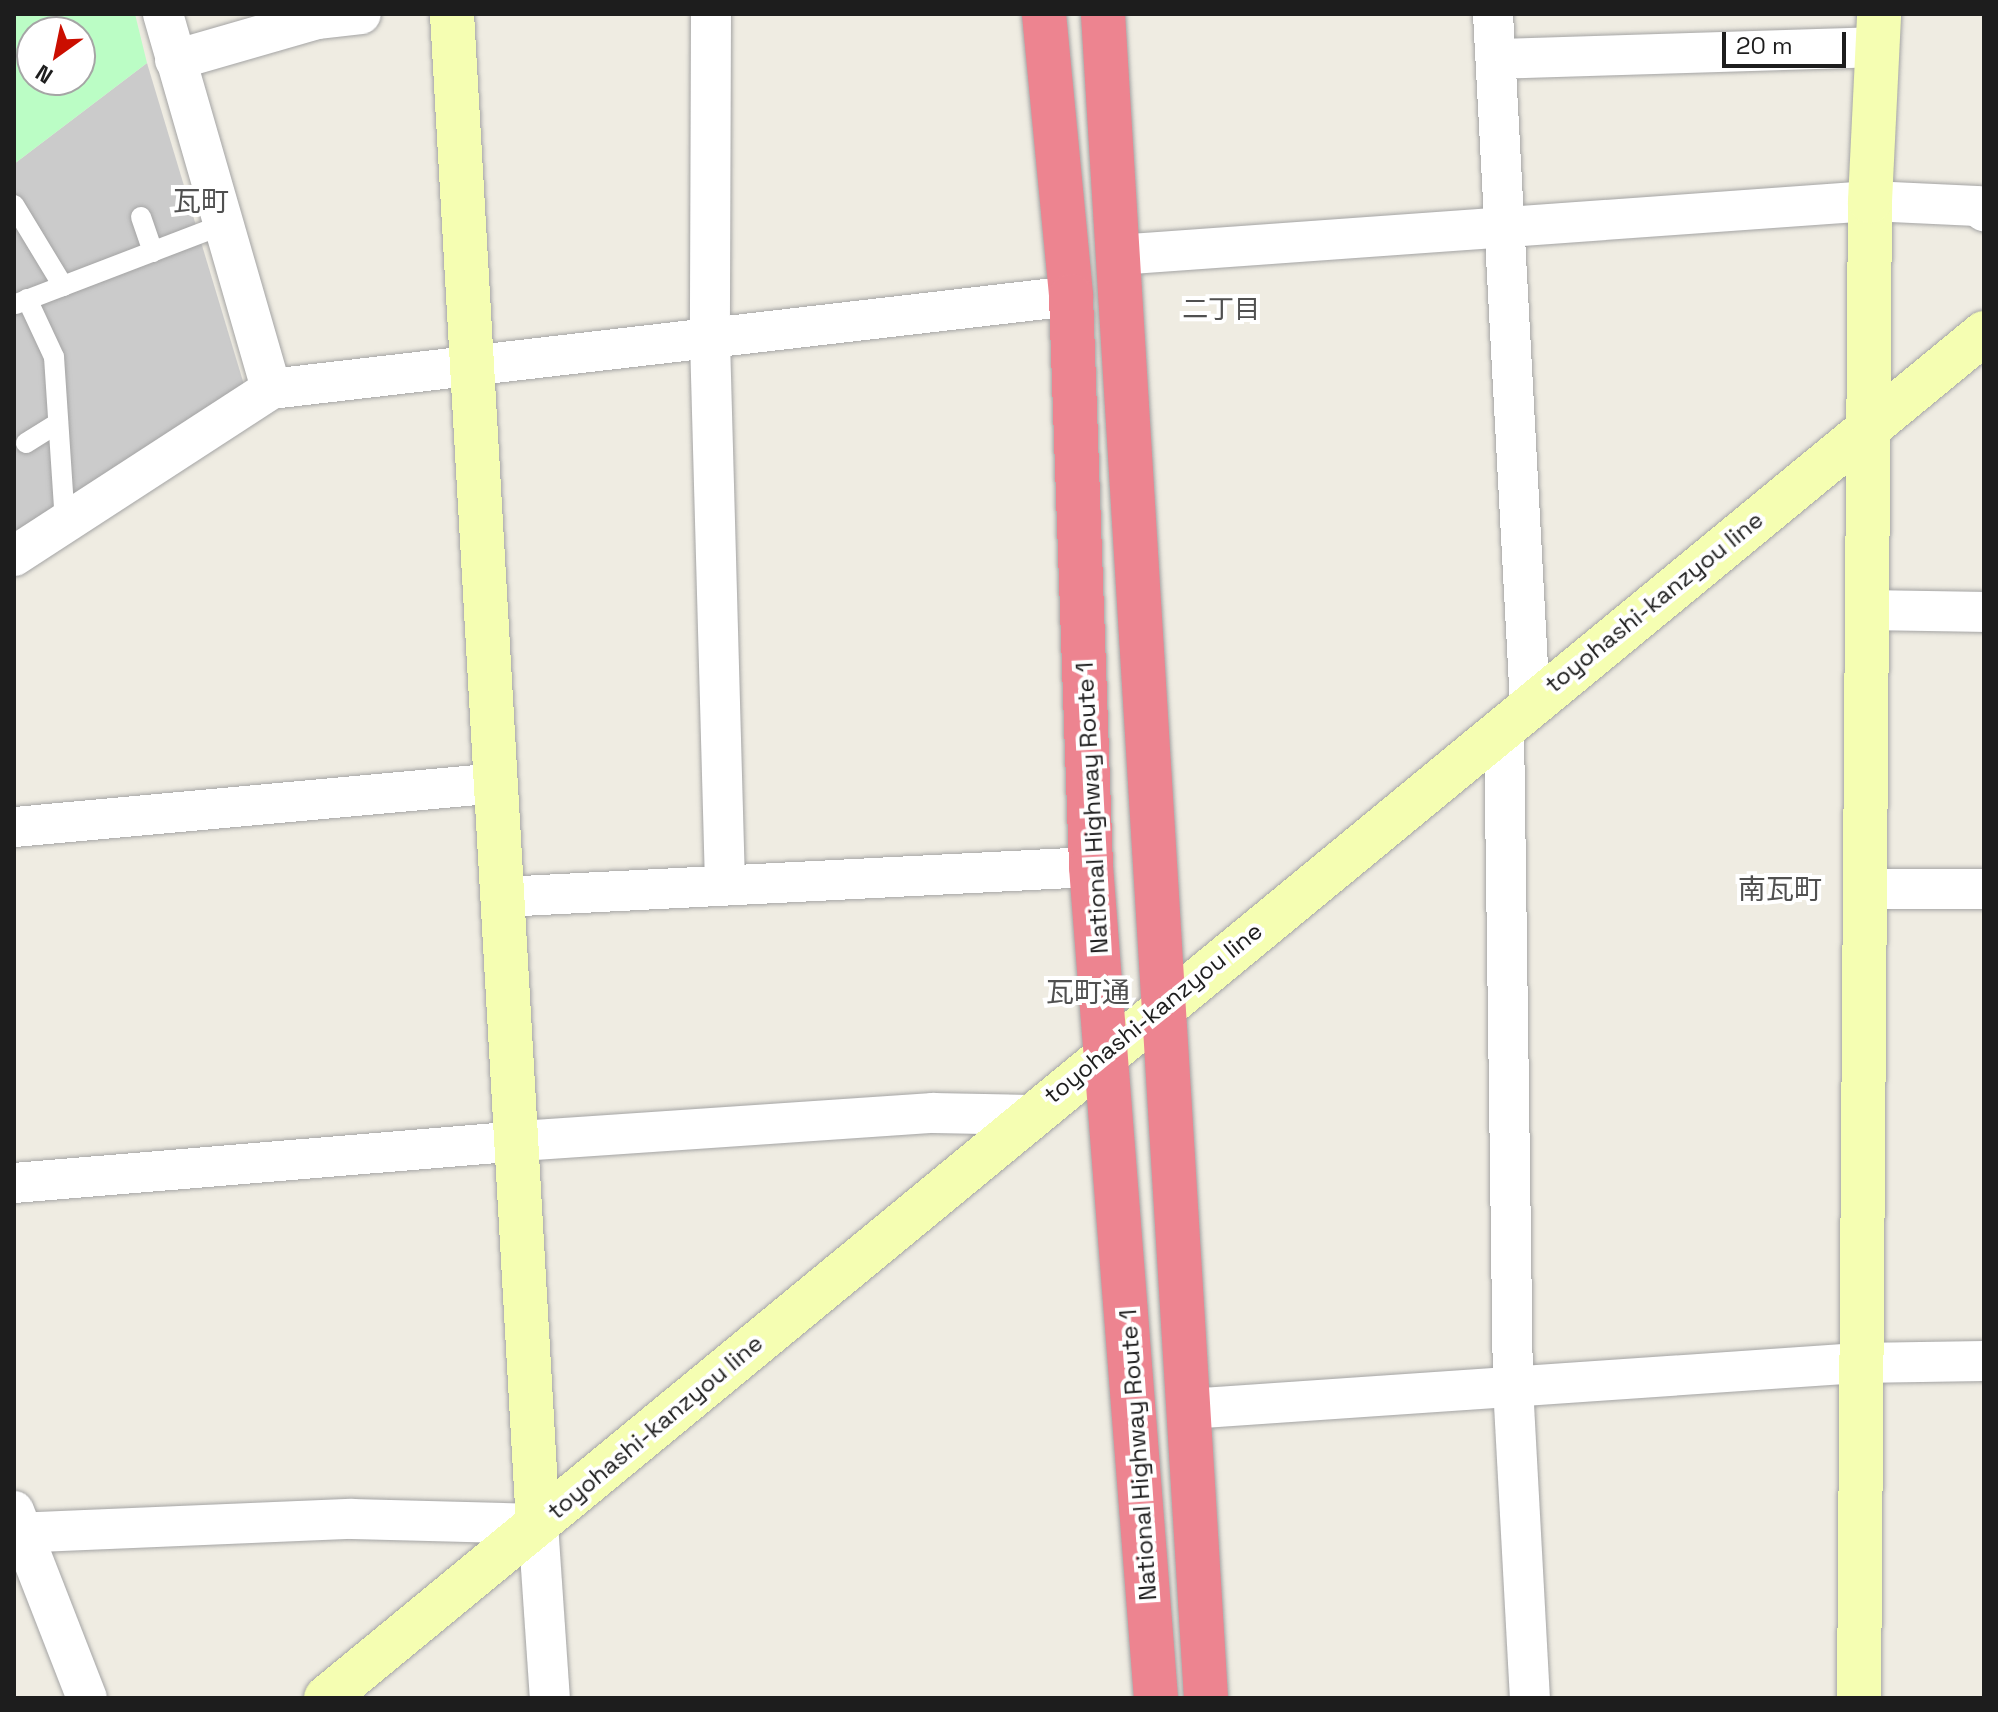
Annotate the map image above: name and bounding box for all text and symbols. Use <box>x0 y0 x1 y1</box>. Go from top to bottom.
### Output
north arrow <box>16 16 96 96</box>
scale bar <box>1726 16 1850 66</box>
text: 20 m <box>1736 30 1793 61</box>
text: N <box>30 59 58 90</box>
district label: 瓦町 <box>173 184 229 218</box>
district label: 二丁目 <box>1182 294 1260 326</box>
street label: toyohashi-kanzyou line <box>1539 505 1769 699</box>
street label: National Highway Route 1 <box>1070 661 1114 955</box>
district label: 南瓦町 <box>1738 872 1822 906</box>
street label: toyohashi-kanzyou line <box>1038 916 1268 1110</box>
district label: 瓦町通 <box>1046 975 1130 1009</box>
street label: National Highway Route 1 <box>1113 1308 1163 1602</box>
street label: toyohashi-kanzyou line <box>541 1328 769 1526</box>

